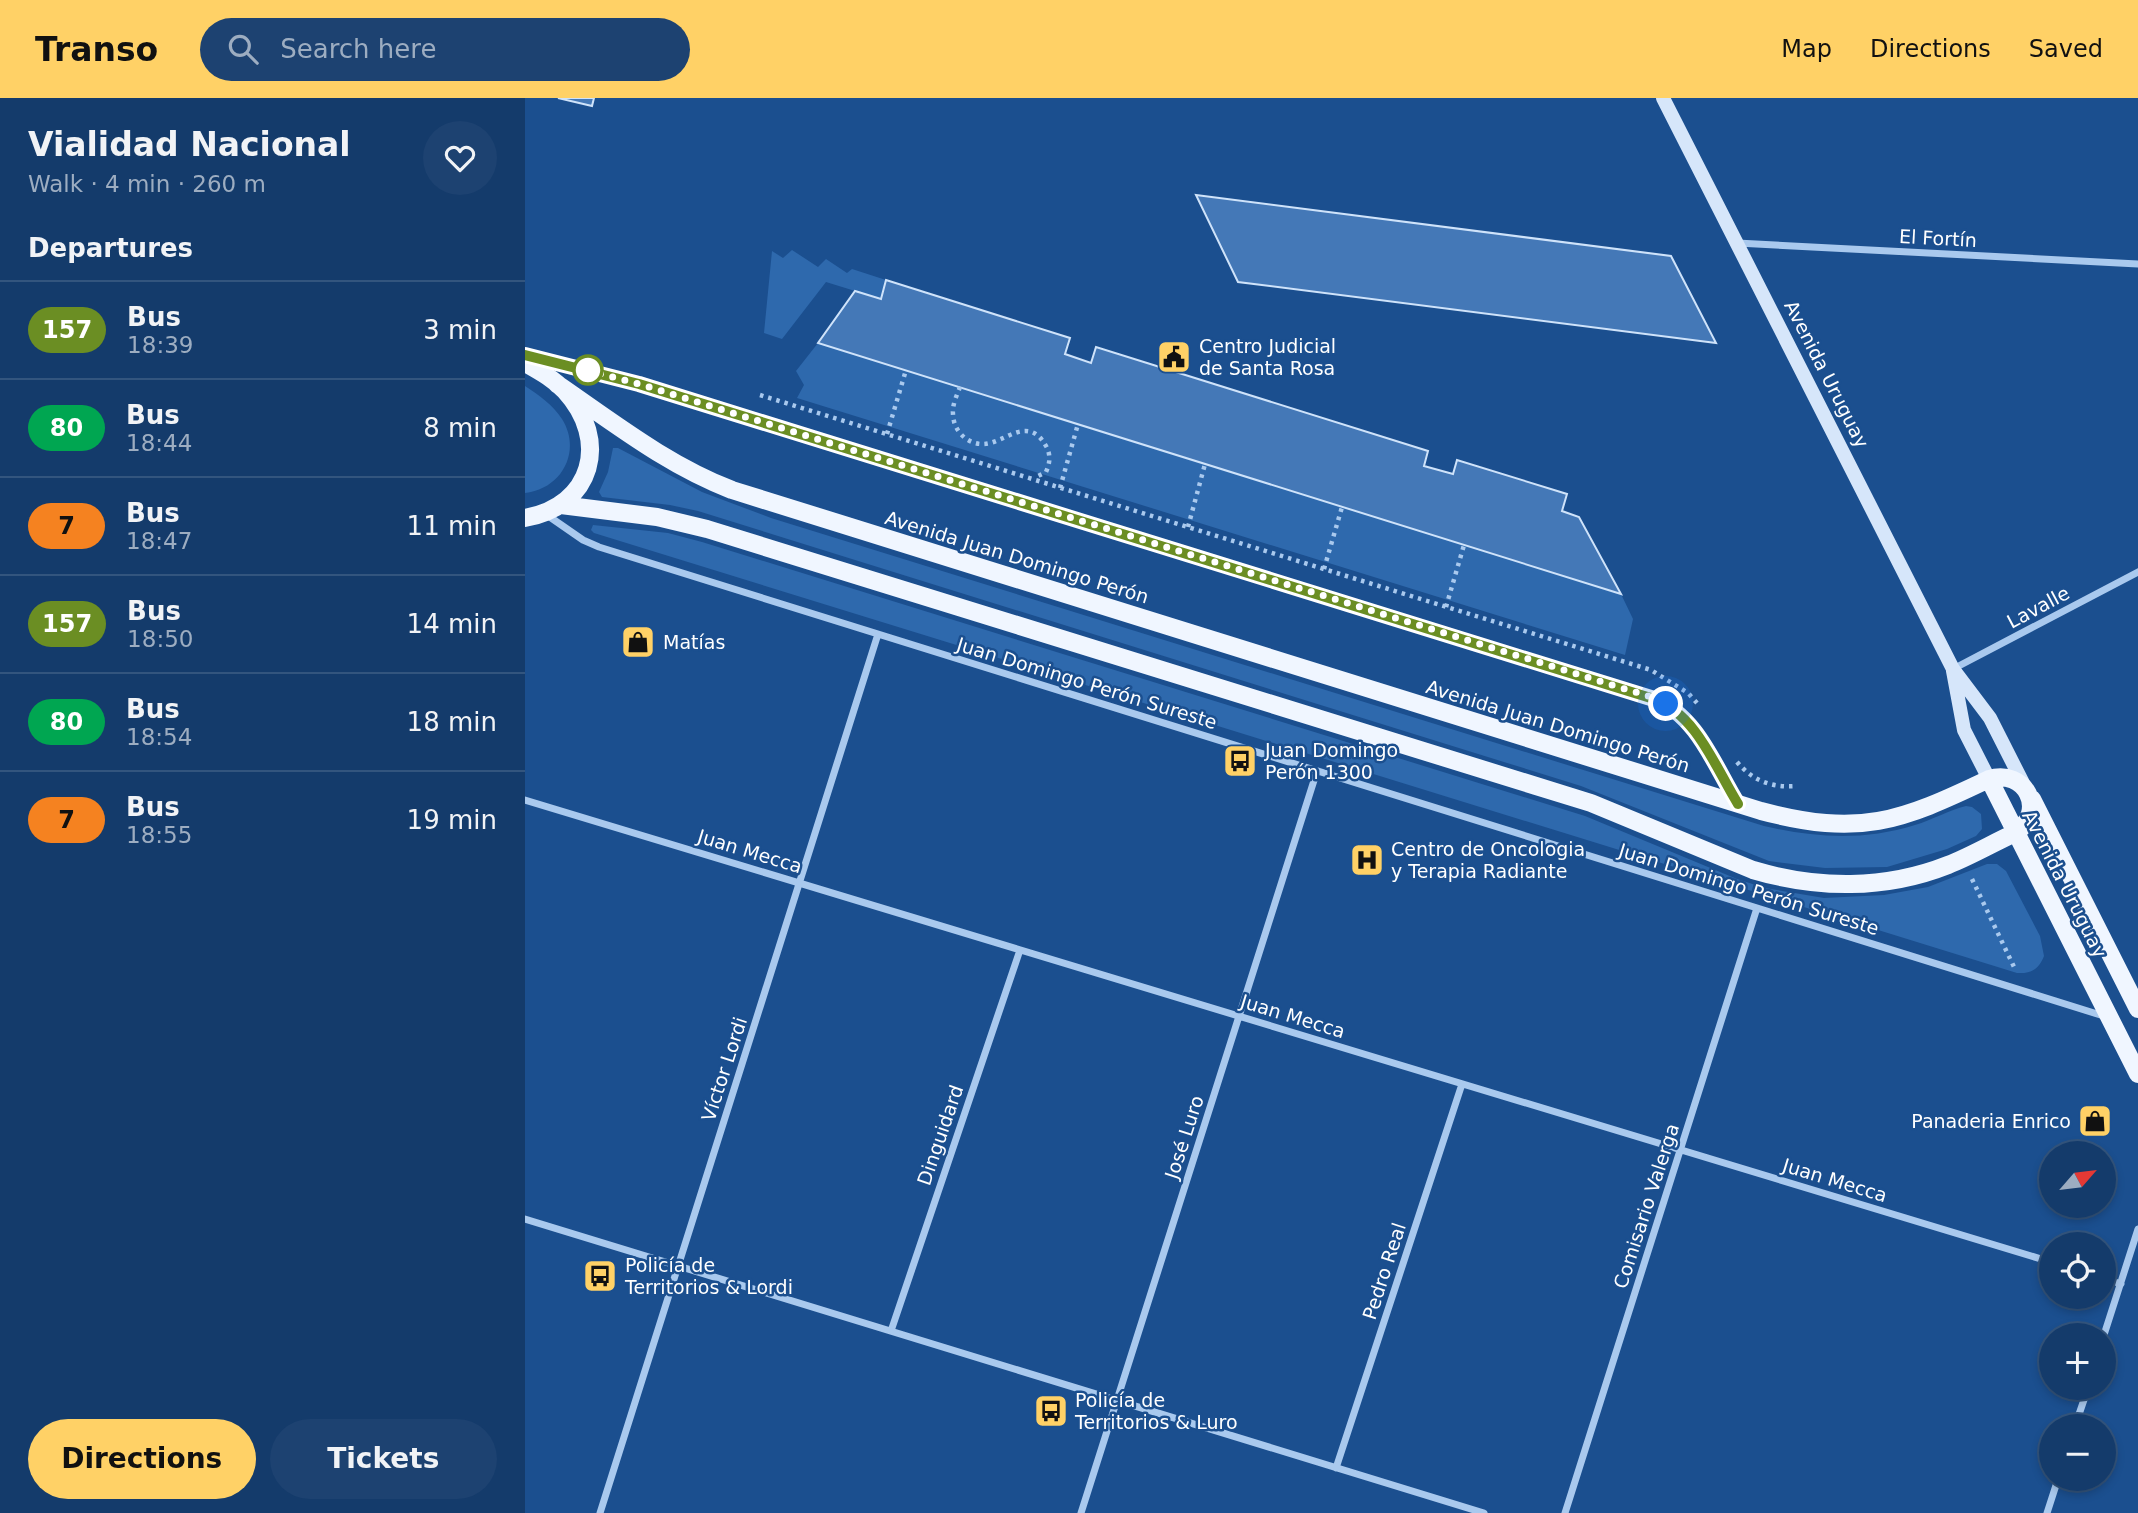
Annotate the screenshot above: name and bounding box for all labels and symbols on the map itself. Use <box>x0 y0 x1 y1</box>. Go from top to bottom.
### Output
street label: El Fortín <box>1899 225 1977 251</box>
street label: Avenida Uruguay <box>1780 297 1874 451</box>
place label: Centro Judicial de Santa Rosa <box>1199 335 1336 379</box>
public building icon: Centro Judicial de Santa Rosa <box>1155 338 1193 376</box>
unlabelled marker <box>573 355 603 385</box>
street label: Avenida Juan Domingo Perón <box>882 506 1152 608</box>
street label: Lavalle <box>2003 581 2073 633</box>
shop icon: Matías <box>619 623 657 661</box>
place label: Matías <box>663 631 725 653</box>
street label: Juan Domingo Perón Sureste <box>953 633 1220 733</box>
street label: Avenida Juan Domingo Perón <box>1423 675 1693 777</box>
your location <box>1648 686 1683 721</box>
place label: Juan Domingo Perón 1300 <box>1264 739 1398 783</box>
bus stop icon: Juan Domingo Perón 1300 <box>1221 742 1259 780</box>
street label: Avenida Uruguay <box>2018 807 2112 961</box>
street label: Juan Mecca <box>694 824 805 877</box>
place label: Centro de Oncologia y Terapia Radiante <box>1391 838 1585 882</box>
street label: Juan Domingo Perón Sureste <box>1615 839 1882 939</box>
hospital icon: Centro de Oncologia y Terapia Radiante <box>1348 841 1386 879</box>
street label: Juan Mecca <box>1237 989 1348 1042</box>
street label: Víctor Lordi <box>697 1014 751 1124</box>
street label: Dinguidard <box>913 1082 967 1188</box>
street label: José Luro <box>1160 1093 1208 1182</box>
shop icon: Panaderia Enrico <box>2076 1102 2114 1140</box>
place label: Panaderia Enrico <box>1911 1110 2071 1132</box>
street label: Comisario Valerga <box>1609 1121 1683 1291</box>
north arrow <box>2039 1141 2116 1218</box>
street label: Juan Mecca <box>1779 1153 1890 1206</box>
street label: Pedro Real <box>1358 1220 1410 1322</box>
place label: Policía de Territorios & Lordi <box>624 1254 793 1298</box>
bus stop icon: Policía de Territorios & Lordi <box>581 1257 619 1295</box>
place label: Policía de Territorios & Luro <box>1074 1389 1238 1433</box>
bus stop icon: Policía de Territorios & Luro <box>1032 1392 1070 1430</box>

